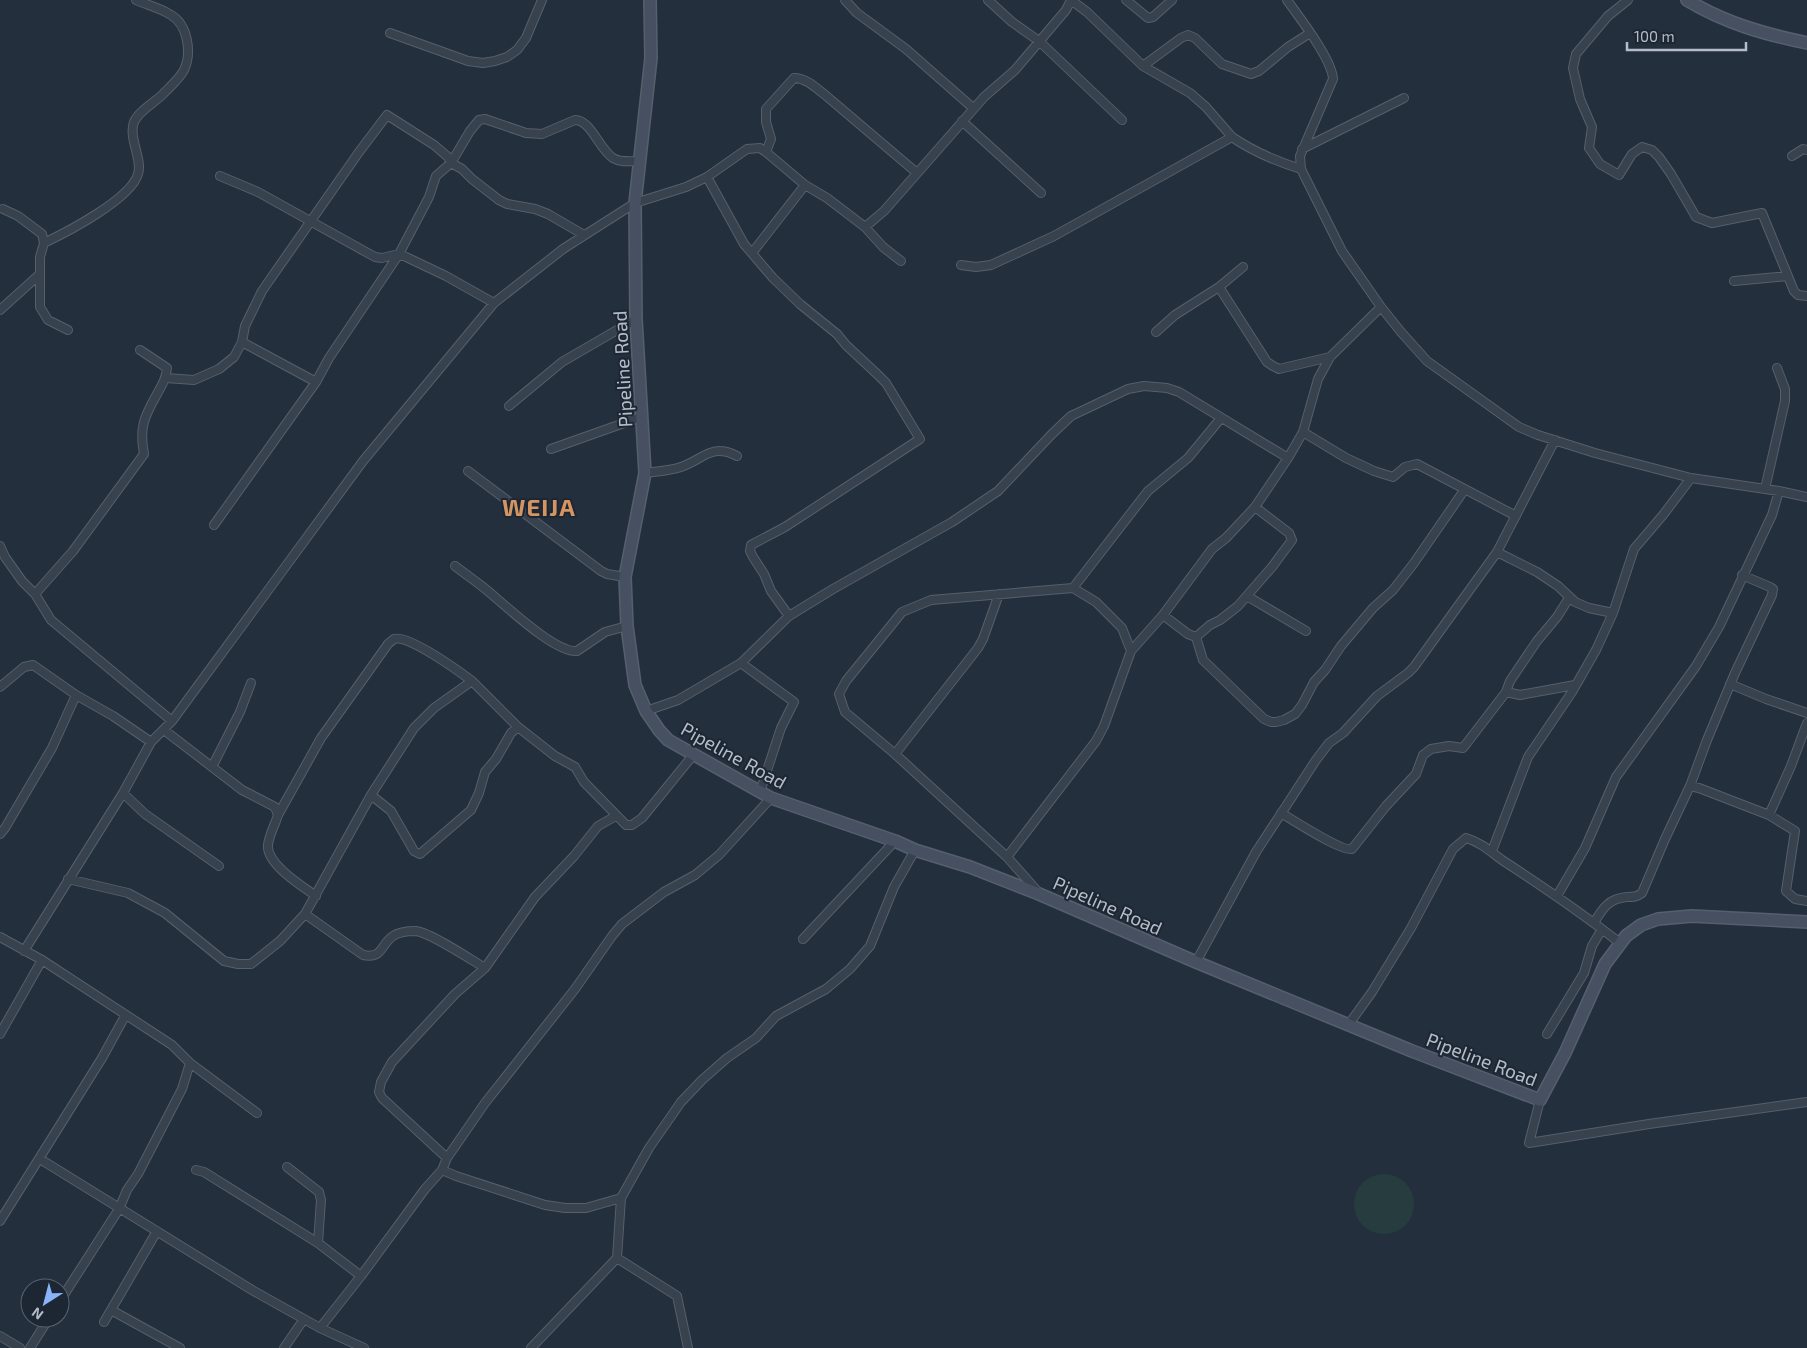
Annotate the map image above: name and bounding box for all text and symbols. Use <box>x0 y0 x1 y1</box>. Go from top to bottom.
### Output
scale bar <box>1627 20 1746 52</box>
text: 100 m <box>1634 27 1675 45</box>
street label: Pipeline Road <box>607 310 637 428</box>
district label: WEIJA <box>502 492 576 521</box>
street label: Pipeline Road <box>677 717 791 793</box>
street label: Pipeline Road <box>1050 871 1166 939</box>
street label: Pipeline Road <box>1423 1027 1541 1091</box>
north arrow <box>20 1278 70 1328</box>
text: N <box>28 1304 46 1324</box>

